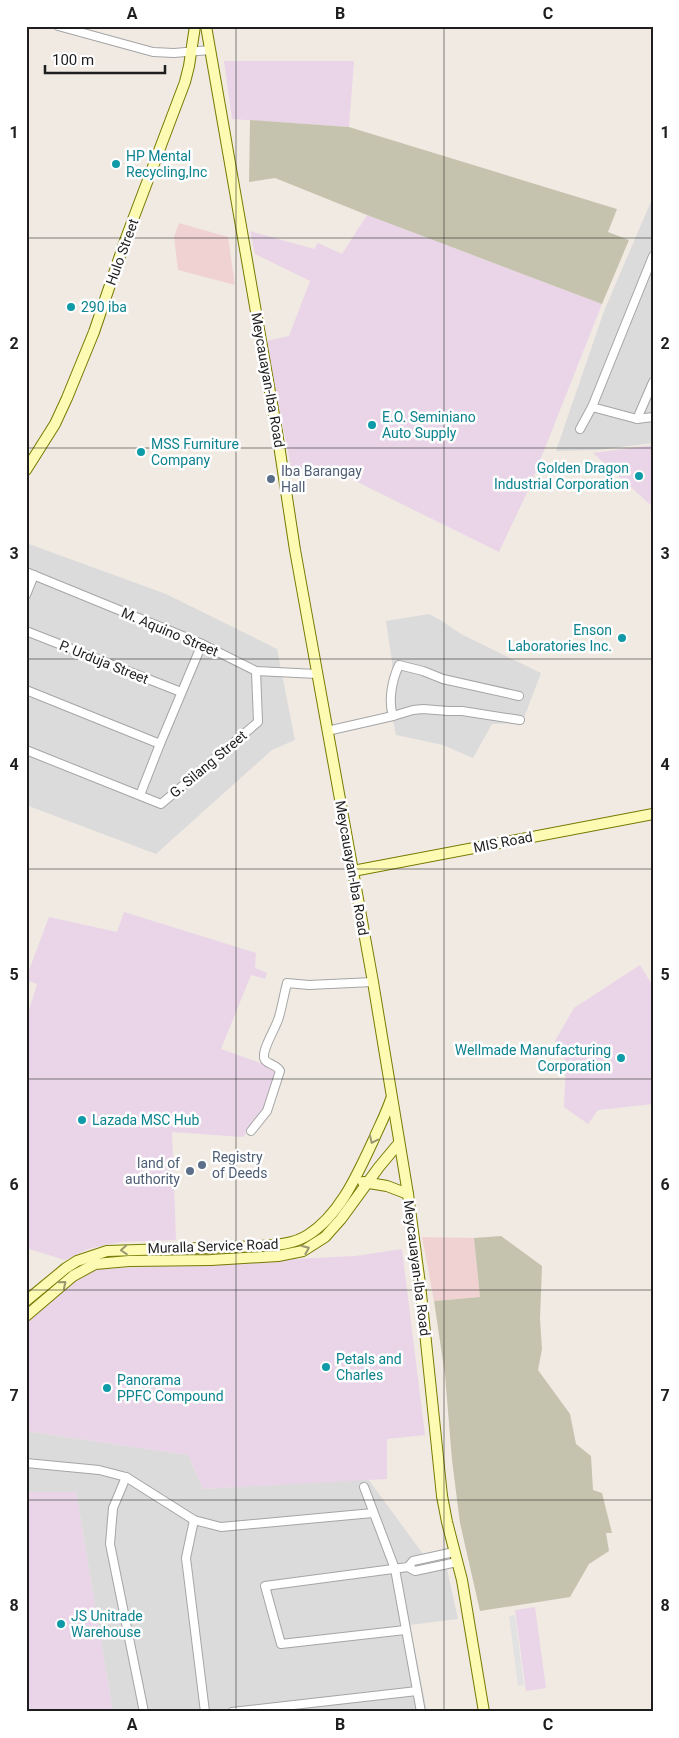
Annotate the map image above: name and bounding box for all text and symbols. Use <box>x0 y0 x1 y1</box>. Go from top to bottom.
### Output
text: A <box>127 4 138 23</box>
text: B <box>335 4 345 23</box>
text: C <box>543 4 553 23</box>
scale bar <box>45 42 165 74</box>
text: 100 m <box>52 51 94 69</box>
text: 1 <box>9 123 19 142</box>
text: 1 <box>660 123 670 142</box>
place label: HP Mental Recycling,Inc <box>126 148 207 180</box>
marker: HP Mental Recycling,Inc <box>110 158 122 170</box>
street label: Hulo Street <box>103 216 142 287</box>
place label: 290 iba <box>81 299 127 315</box>
marker: 290 iba <box>65 301 77 313</box>
street label: Meycauayan-Iba Road <box>248 311 288 449</box>
text: 2 <box>9 334 19 353</box>
text: 2 <box>660 334 670 353</box>
place label: E.O. Seminiano Auto Supply <box>382 409 476 441</box>
marker: E.O. Seminiano Auto Supply <box>366 419 378 431</box>
place label: MSS Furniture Company <box>151 436 239 468</box>
marker: MSS Furniture Company <box>135 446 147 458</box>
place label: Golden Dragon Industrial Corporation <box>494 460 629 492</box>
place label: Iba Barangay Hall <box>281 463 362 495</box>
marker: Golden Dragon Industrial Corporation <box>633 470 645 482</box>
marker: Iba Barangay Hall <box>265 473 277 485</box>
text: 3 <box>9 544 19 563</box>
text: 3 <box>660 544 670 563</box>
street label: M. Aquino Street <box>119 604 221 660</box>
place label: Enson Laboratories Inc. <box>508 622 612 654</box>
marker: Enson Laboratories Inc. <box>616 632 628 644</box>
street label: P. Urduja Street <box>57 637 151 687</box>
street label: G. Silang Street <box>166 727 250 801</box>
text: 4 <box>9 755 19 774</box>
text: 4 <box>660 755 670 774</box>
street label: Meycauayan-Iba Road <box>332 799 372 937</box>
street label: MIS Road <box>472 828 534 856</box>
text: 5 <box>9 965 19 984</box>
text: 5 <box>660 965 670 984</box>
place label: Wellmade Manufacturing Corporation <box>455 1042 611 1074</box>
marker: Wellmade Manufacturing Corporation <box>615 1052 627 1064</box>
place label: Lazada MSC Hub <box>92 1112 200 1128</box>
marker: Lazada MSC Hub <box>76 1114 88 1126</box>
one-way arrow <box>369 1135 379 1144</box>
place label: Registry of Deeds <box>212 1149 267 1181</box>
place label: land of authority <box>125 1155 180 1187</box>
marker: Registry of Deeds <box>196 1159 208 1171</box>
marker: land of authority <box>184 1165 196 1177</box>
text: 6 <box>9 1175 19 1194</box>
text: 6 <box>660 1175 670 1194</box>
street label: Meycauayan-Iba Road <box>401 1199 433 1337</box>
street label: Muralla Service Road <box>147 1236 279 1256</box>
one-way arrow <box>120 1244 128 1255</box>
one-way arrow <box>301 1244 310 1255</box>
one-way arrow <box>58 1281 67 1290</box>
place label: Petals and Charles <box>336 1351 402 1383</box>
marker: Petals and Charles <box>320 1361 332 1373</box>
place label: Panorama PPFC Compound <box>117 1372 224 1404</box>
marker: Panorama PPFC Compound <box>101 1382 113 1394</box>
text: 7 <box>9 1386 19 1405</box>
text: 7 <box>660 1386 670 1405</box>
text: 8 <box>9 1596 19 1615</box>
text: 8 <box>660 1596 670 1615</box>
place label: JS Unitrade Warehouse <box>71 1608 143 1640</box>
marker: JS Unitrade Warehouse <box>55 1618 67 1630</box>
text: A <box>127 1715 138 1734</box>
text: B <box>335 1715 345 1734</box>
text: C <box>543 1715 553 1734</box>

